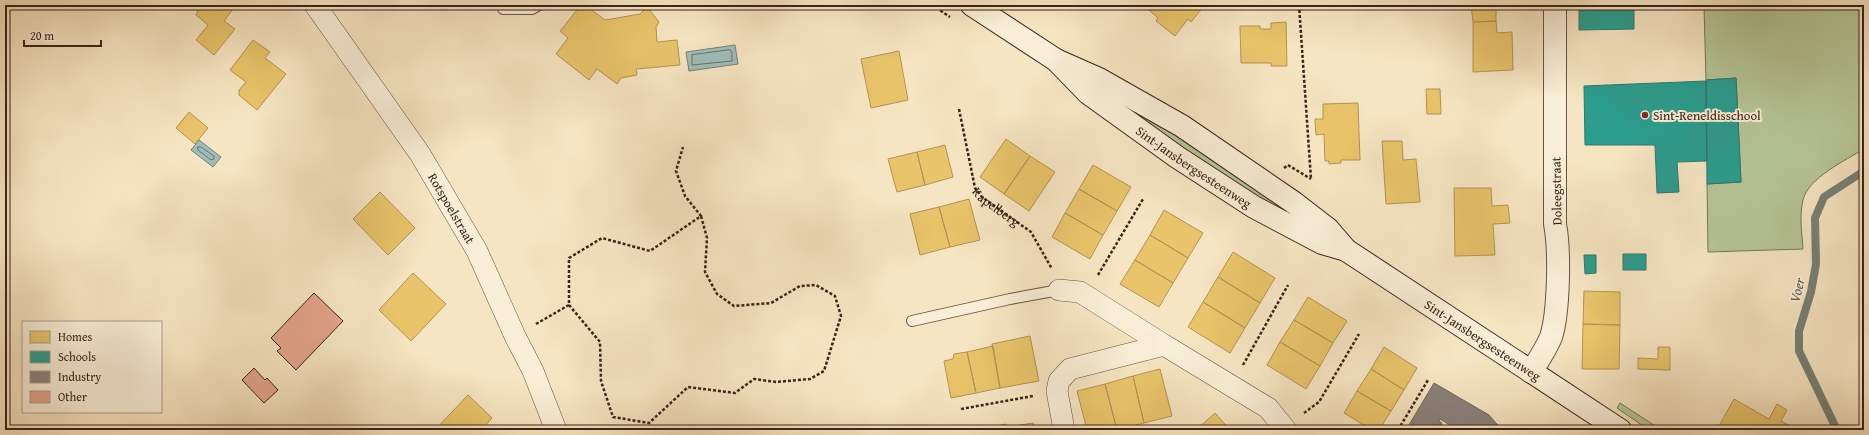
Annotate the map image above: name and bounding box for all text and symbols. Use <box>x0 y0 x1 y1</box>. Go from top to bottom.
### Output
scale bar <box>24 22 101 48</box>
text: 20 m <box>30 27 54 44</box>
place label: Sint-Reneldisschool <box>1653 106 1761 125</box>
marker: Sint-Reneldisschool <box>1640 110 1650 120</box>
street label: Sint-Jansbergsesteenweg <box>1132 121 1256 213</box>
street label: Doleegstraat <box>1546 156 1567 226</box>
street label: Rotspoelstraat <box>423 169 480 248</box>
street label: Kapelberg <box>968 183 1024 231</box>
water label: Voer <box>1784 275 1810 304</box>
street label: Sint-Jansbergsesteenweg <box>1420 295 1545 386</box>
legend <box>22 321 162 413</box>
text: Homes <box>58 328 93 345</box>
text: Schools <box>58 348 96 365</box>
text: Industry <box>58 368 101 385</box>
text: Other <box>58 388 87 405</box>

